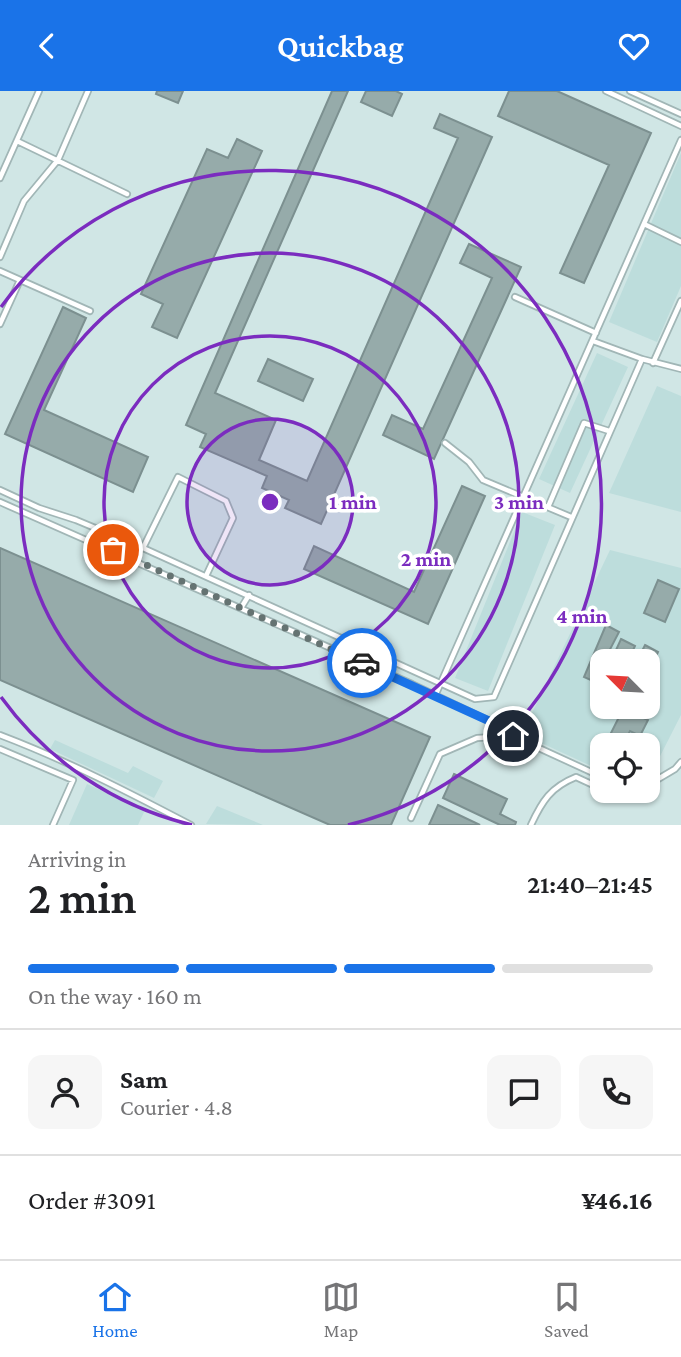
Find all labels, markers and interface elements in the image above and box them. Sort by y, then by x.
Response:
icon: back [28,27,66,65]
icon: heart [615,27,653,65]
text: Quickbag [277,28,404,64]
centre of rings [258,490,282,514]
text: 1 min [329,490,377,514]
text: 3 min [494,490,544,514]
pin [83,520,143,580]
icon: bag [94,531,132,569]
text: 2 min [401,547,451,571]
text: 4 min [556,604,608,628]
courier [327,628,397,698]
icon: car [343,644,381,682]
north arrow [590,649,660,719]
map controls [590,649,660,803]
pin [483,706,543,766]
icon: home [494,717,532,755]
button: locate [590,733,660,803]
text: Arriving in [28,846,126,872]
text: 21:40–21:45 [527,870,653,899]
text: 2 min [28,872,136,923]
text: On the way · 160 m [28,983,202,1009]
button: person [28,1055,102,1129]
button: chat [487,1055,561,1129]
button: phone [579,1055,653,1129]
text: Sam [120,1065,168,1094]
text: Courier · 4.8 [120,1094,233,1120]
text: Order #3091 [28,1186,156,1215]
text: ¥46.16 [581,1186,653,1215]
tab: Home [92,1278,138,1341]
tab: Map [322,1278,360,1341]
tab: Saved [544,1278,589,1341]

